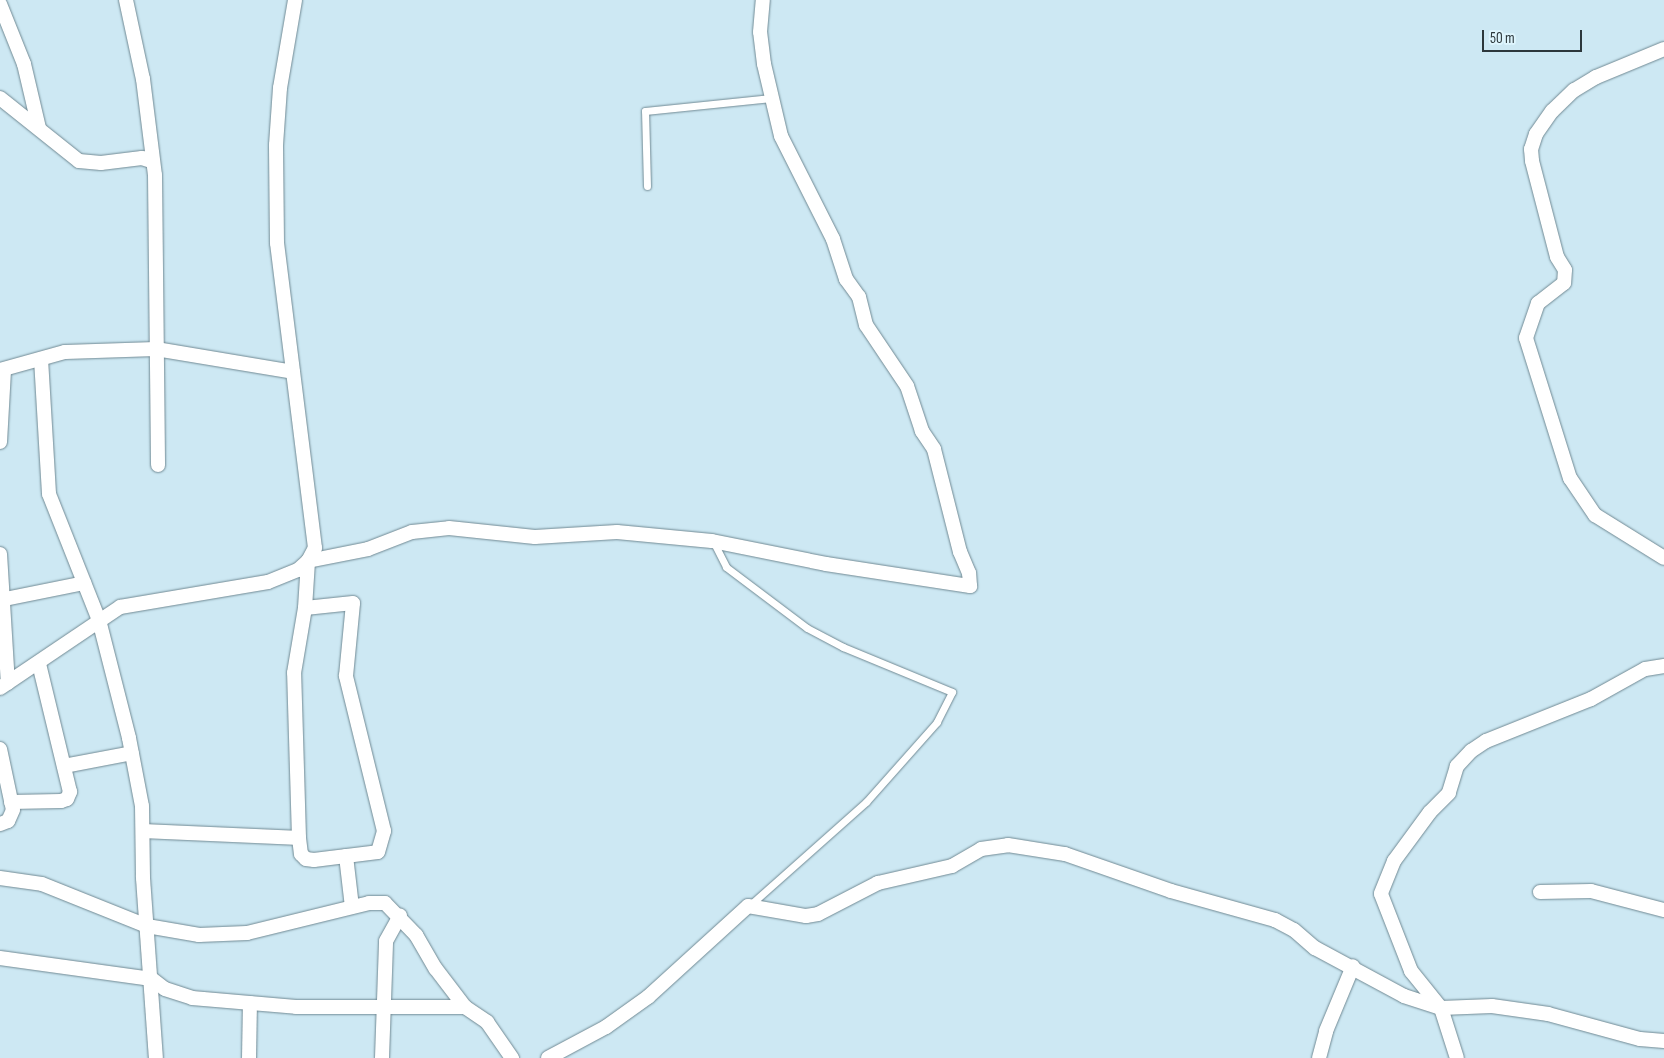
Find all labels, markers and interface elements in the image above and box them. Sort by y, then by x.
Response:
scale bar [1484,20,1584,52]
text: 50 m [1490,29,1515,48]

